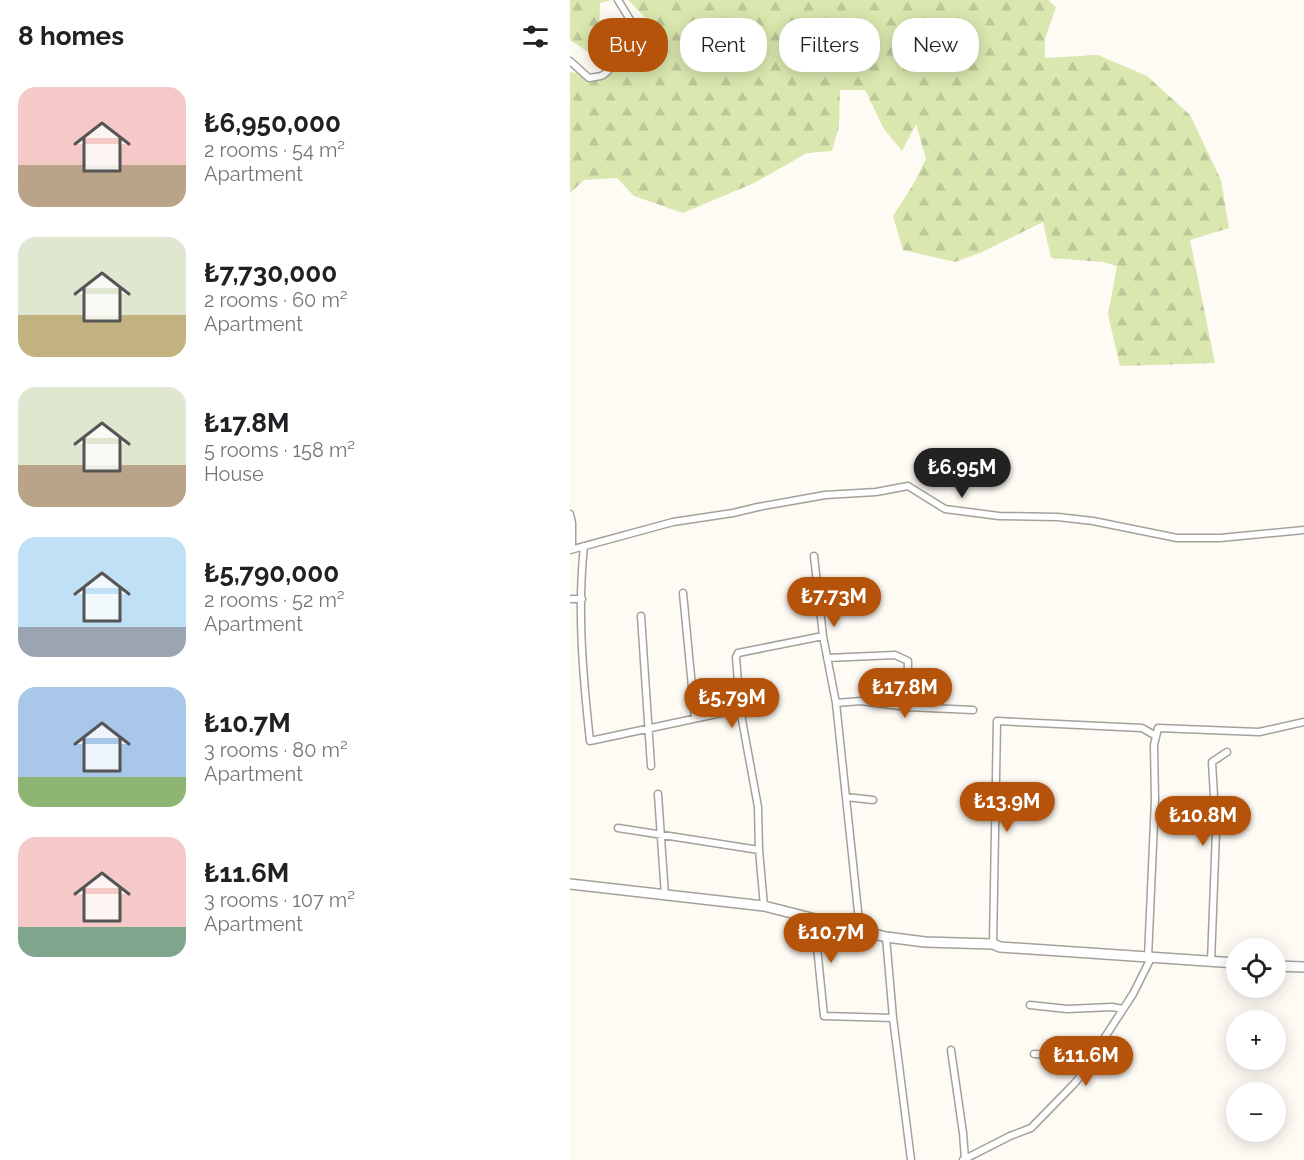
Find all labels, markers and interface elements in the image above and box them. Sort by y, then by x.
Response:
chip: Buy [588,18,668,72]
chip: Rent [680,18,767,72]
chip: Filters [779,18,880,72]
chip: New [892,18,979,72]
icon: filters [519,20,552,53]
text: 8 homes [18,21,124,51]
text: ₺6,950,000 [204,108,341,138]
icon: home [66,111,138,183]
text: 2 rooms · 54 m² [204,138,345,162]
text: Apartment [204,162,303,186]
text: ₺7,730,000 [204,258,337,288]
icon: home [66,261,138,333]
text: 2 rooms · 60 m² [204,288,348,312]
text: Apartment [204,312,303,336]
text: ₺17.8M [204,408,289,438]
icon: home [66,411,138,483]
text: 5 rooms · 158 m² [204,438,355,462]
pin: ₺6.95M [913,448,1011,499]
text: ₺6.95M [928,455,996,479]
text: House [204,462,264,486]
text: ₺5,790,000 [204,558,339,588]
icon: home [66,561,138,633]
pin: ₺7.73M [785,577,883,628]
text: ₺7.73M [801,584,867,608]
text: 2 rooms · 52 m² [204,588,345,612]
text: Apartment [204,612,303,636]
pin: ₺17.8M [856,668,954,719]
text: ₺17.8M [872,675,938,699]
pin: ₺5.79M [683,678,781,729]
text: ₺5.79M [698,685,766,709]
text: ₺10.7M [204,708,291,738]
icon: home [66,711,138,783]
text: 3 rooms · 80 m² [204,738,348,762]
text: Apartment [204,762,303,786]
pin: ₺13.9M [958,782,1056,833]
text: ₺13.9M [974,789,1040,813]
pin: ₺10.8M [1154,796,1252,847]
text: ₺10.8M [1169,803,1237,827]
text: ₺11.6M [204,858,289,888]
icon: home [66,861,138,933]
text: 3 rooms · 107 m² [204,888,355,912]
text: Apartment [204,912,303,936]
pin: ₺10.7M [782,913,880,964]
text: ₺10.7M [798,920,864,944]
map controls [1226,938,1286,1142]
button: locate [1226,938,1286,998]
button: + [1226,1010,1286,1070]
pin: ₺11.6M [1037,1036,1135,1087]
text: ₺11.6M [1053,1043,1119,1067]
button: − [1226,1082,1286,1142]

